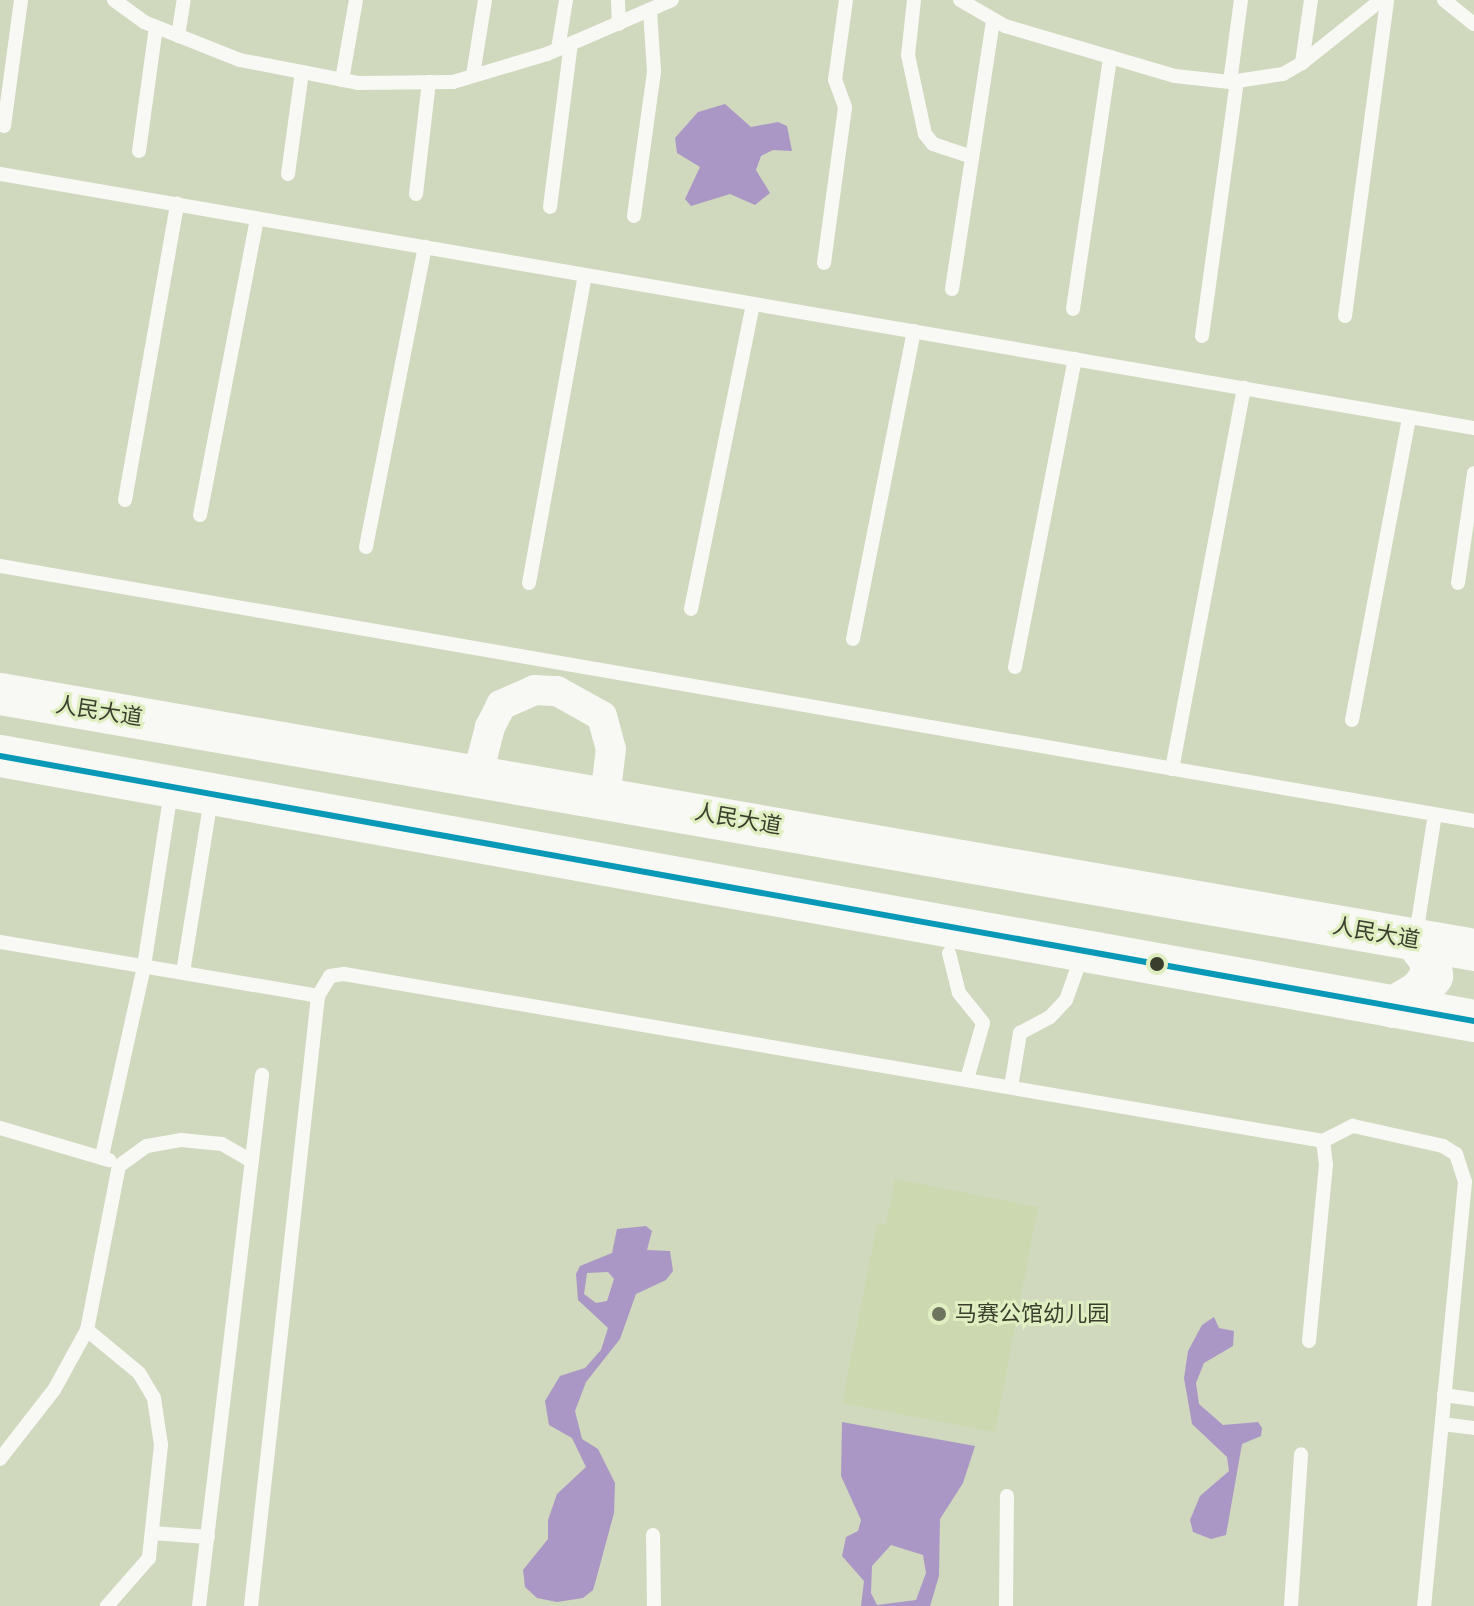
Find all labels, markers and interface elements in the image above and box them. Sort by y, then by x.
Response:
street label: 人民大道 [53,691,145,731]
street label: 人民大道 [692,798,784,840]
street label: 人民大道 [1330,912,1422,954]
unlabelled marker [1149,956,1165,972]
place label: 马赛公馆幼儿园 [955,1301,1109,1327]
marker: 马赛公馆幼儿园 [930,1305,948,1323]

